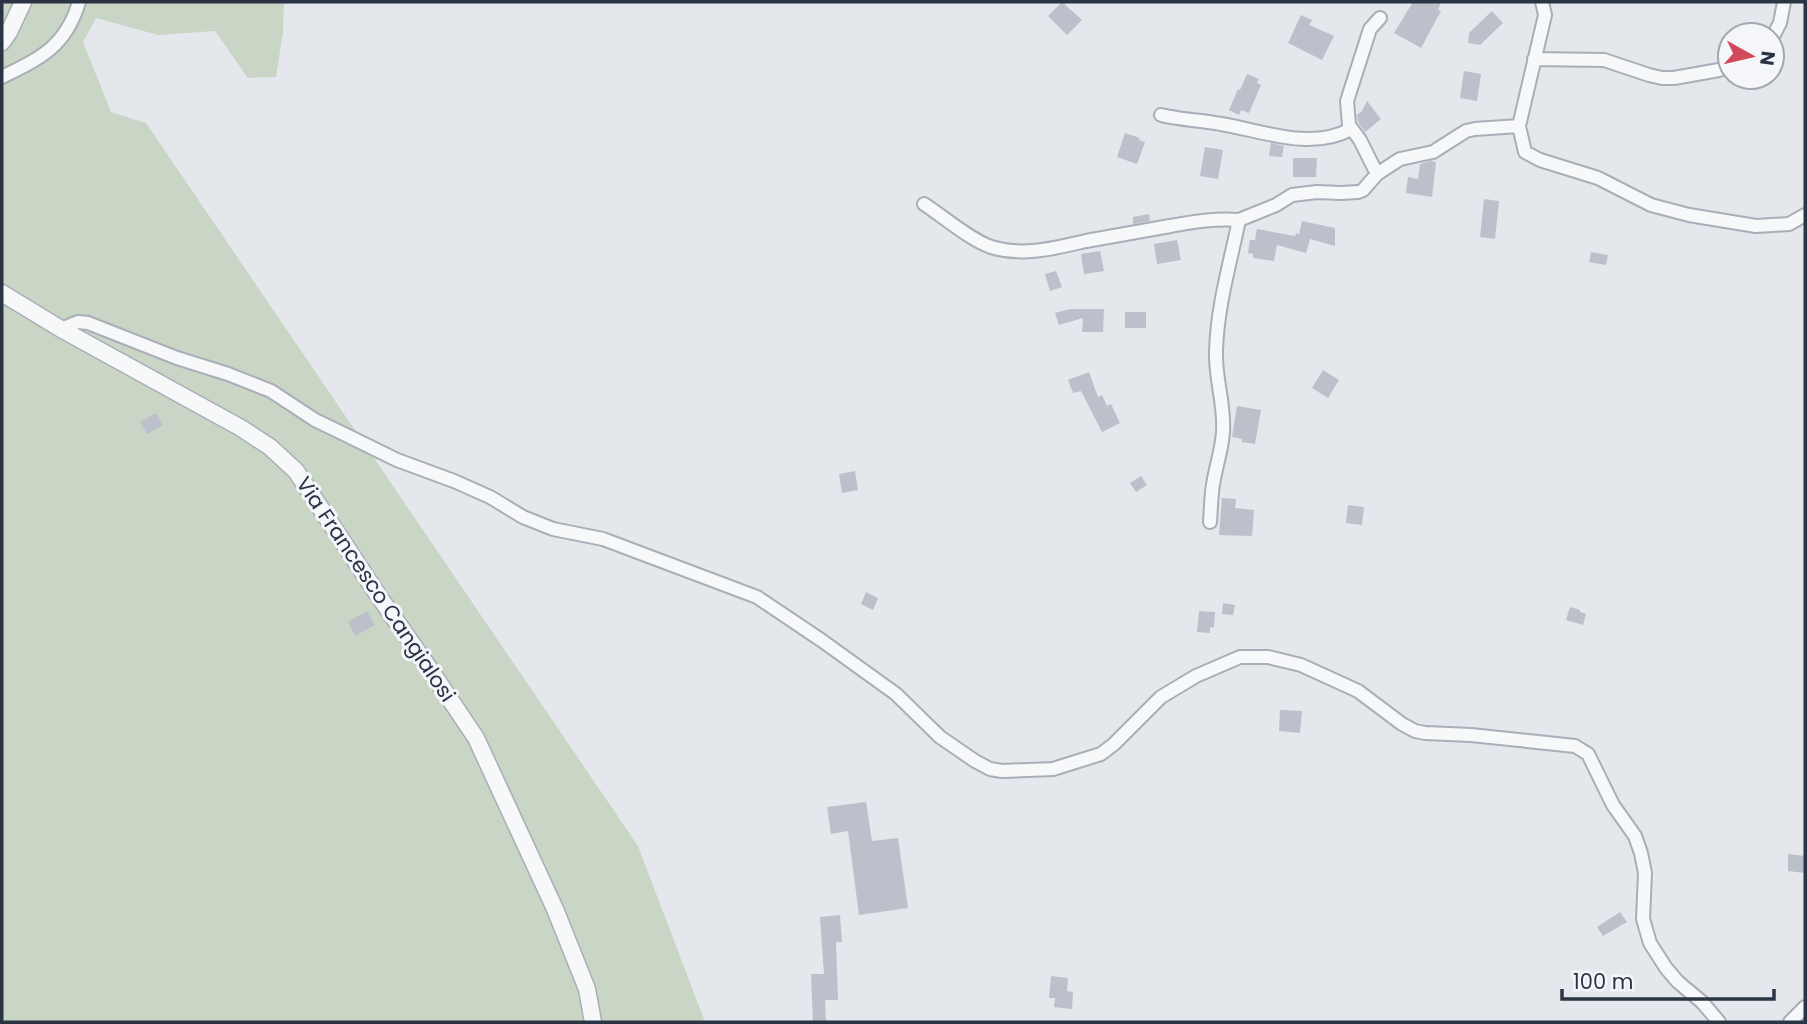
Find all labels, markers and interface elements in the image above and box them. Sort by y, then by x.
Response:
north arrow [1716,21,1786,91]
text: N [1753,49,1782,67]
street label: Via Francesco Cangialosi [290,471,462,707]
scale bar [1562,958,1774,1002]
text: 100 m [1573,967,1633,996]

